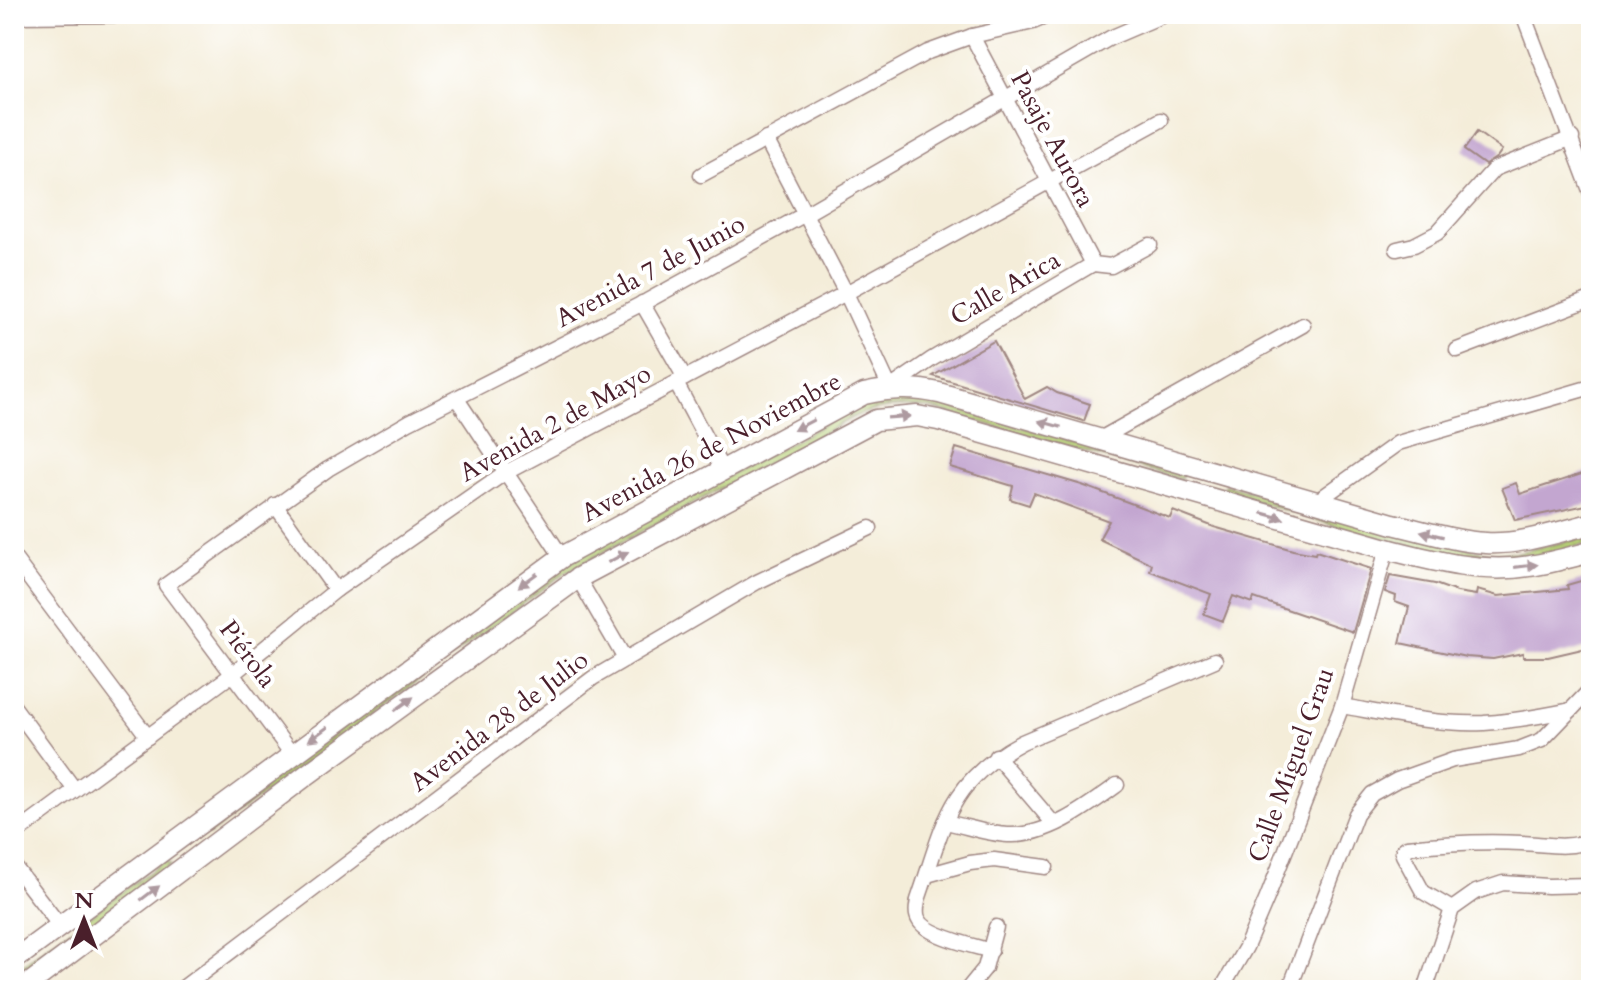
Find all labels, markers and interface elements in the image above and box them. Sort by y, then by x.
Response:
street label: Pasaje Aurora [1002,65,1104,213]
street label: Avenida 7 de Junio [549,206,751,336]
street label: Calle Arica [944,242,1066,334]
street label: Avenida 2 de Mayo [453,356,657,490]
street label: Avenida 26 de Noviembre [575,364,847,530]
one-way arrow [887,411,912,424]
one-way arrow [1038,418,1063,430]
one-way arrow [792,419,815,432]
one-way arrow [1260,511,1285,523]
one-way arrow [1419,527,1444,539]
one-way arrow [606,550,629,563]
one-way arrow [1514,559,1539,572]
one-way arrow [518,572,539,587]
street label: Piérola [211,613,285,695]
street label: Avenida 28 de Julio [403,642,595,800]
street label: Calle Miguel Grau [1240,663,1342,867]
one-way arrow [393,696,415,712]
one-way arrow [308,725,329,741]
north arrow [44,880,124,960]
one-way arrow [140,885,161,901]
text: N [74,886,94,916]

